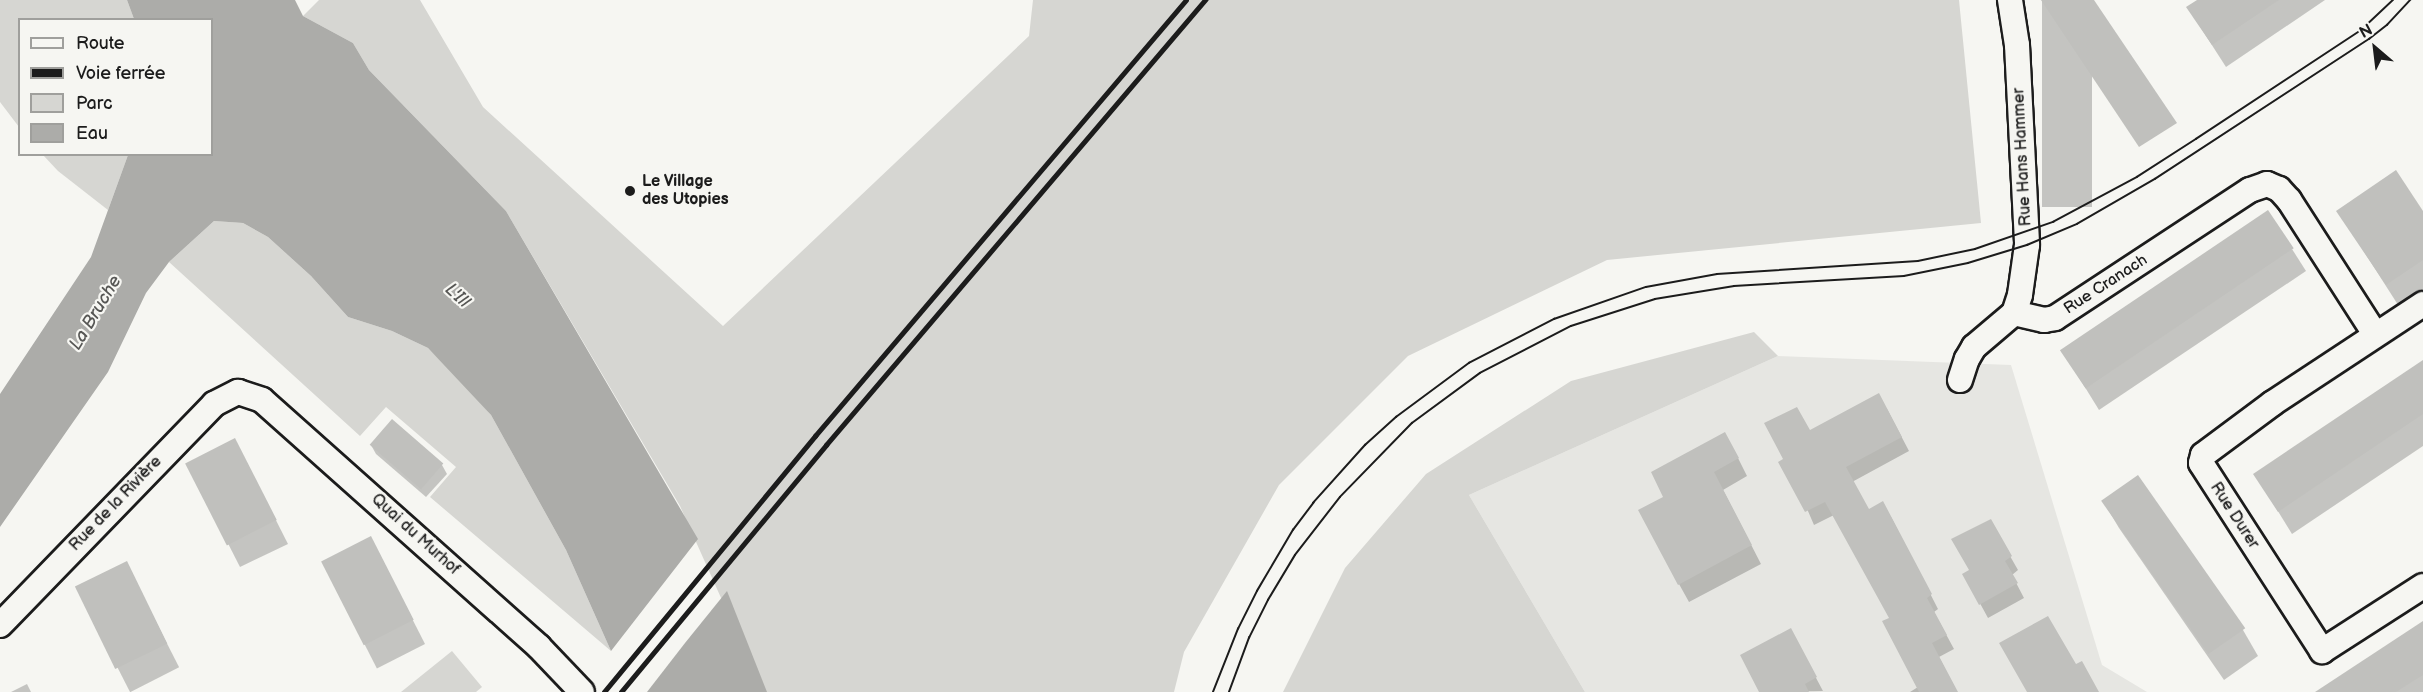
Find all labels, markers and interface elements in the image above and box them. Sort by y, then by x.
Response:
legend [18,18,213,156]
north arrow [2345,18,2405,78]
text: N [2357,20,2376,43]
text: Route [76,33,125,54]
text: Voie ferrée [76,63,165,84]
street label: Rue Hans Hammer [2010,87,2036,227]
text: Parc [76,93,113,114]
text: Eau [76,123,108,144]
place label: Le Village des Utopies [642,172,729,210]
marker: Le Village des Utopies [623,184,637,198]
street label: Rue Cranach [2061,251,2151,319]
water label: La Bruche [65,272,127,354]
water label: L'Ill [440,279,474,313]
street label: Rue de la Rivière [66,453,166,555]
street label: Rue Durer [2205,479,2263,553]
street label: Quai du Murhof [367,490,463,580]

